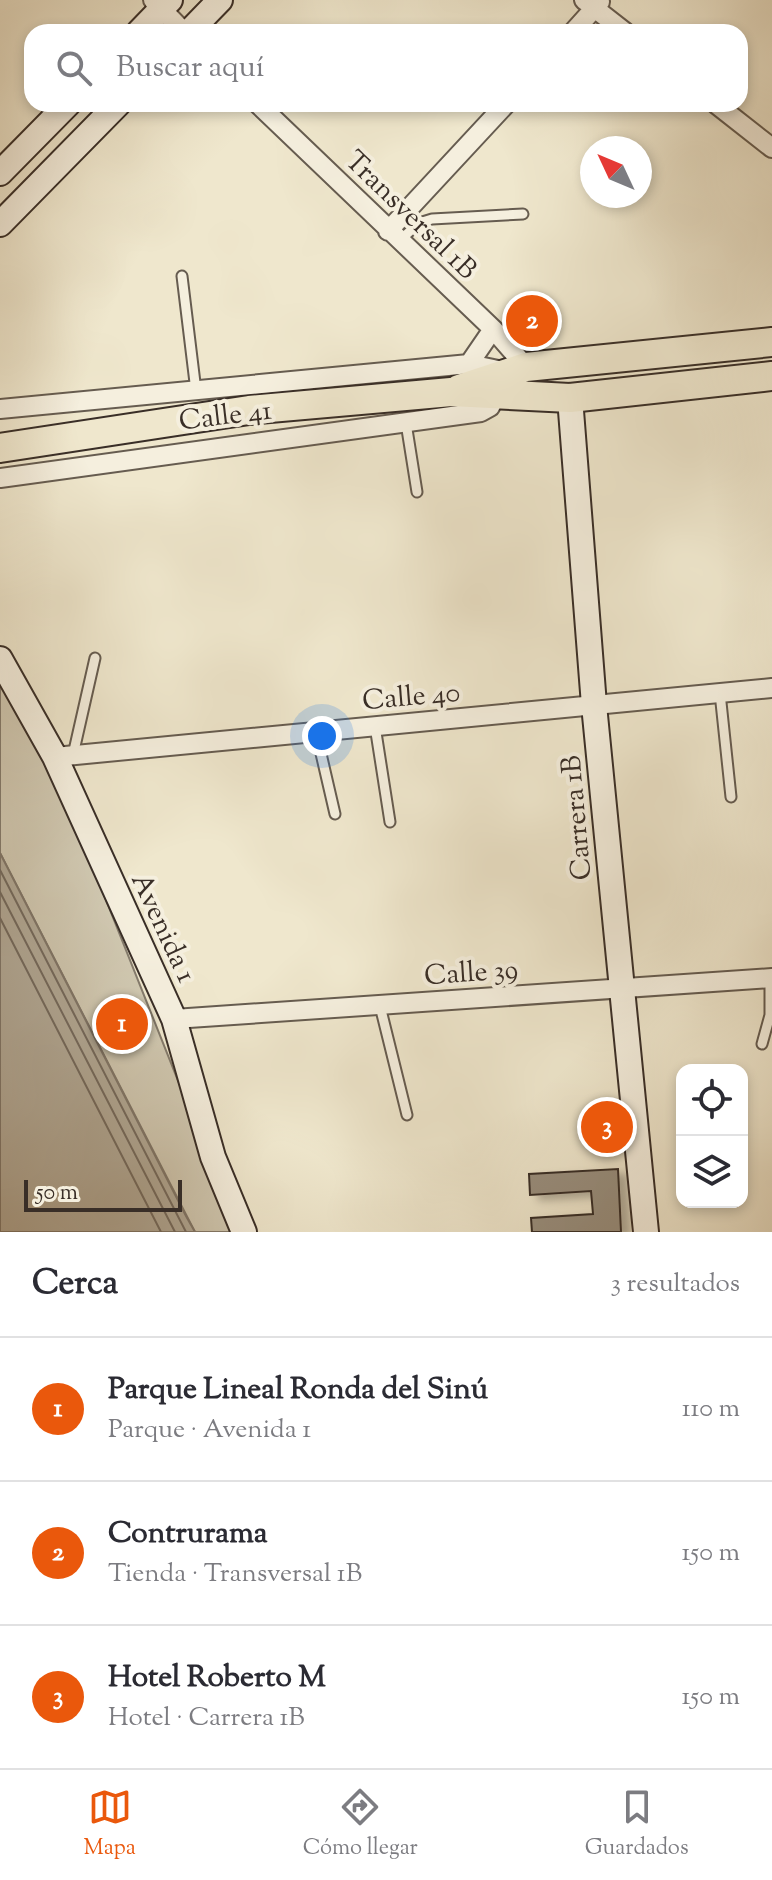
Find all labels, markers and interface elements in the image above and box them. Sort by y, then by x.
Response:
search box [24,24,748,112]
icon: search [52,46,96,90]
text: Buscar aquí [116,47,264,90]
north arrow [580,136,652,208]
street label: Transversal 1B [335,143,485,290]
pin: 2 [506,291,558,351]
street label: Calle 41 [177,391,274,443]
street label: Calle 40 [361,674,462,722]
your location [302,716,342,756]
street label: Carrera 1B [553,754,603,882]
street label: Avenida 1 [119,867,205,990]
street label: Calle 39 [423,951,520,997]
pin: 1 [96,994,148,1054]
map controls [676,1064,748,1208]
button: locate [676,1064,748,1136]
pin: 3 [581,1097,633,1157]
button: layers [676,1136,748,1208]
scale bar [24,1176,182,1212]
text: 50 m [36,1178,78,1210]
text: Cerca [32,1260,118,1309]
text: 3 resultados [611,1266,740,1303]
text: Parque Lineal Ronda del Sinú [108,1369,488,1412]
text: 1 [54,1391,62,1428]
text: 110 m [682,1391,740,1428]
text: Parque · Avenida 1 [108,1412,311,1449]
text: Contrurama [108,1513,268,1556]
text: 2 [52,1535,64,1572]
text: 150 m [681,1535,740,1572]
text: Tienda · Transversal 1B [108,1556,362,1593]
text: Hotel Roberto M [108,1657,326,1700]
text: 3 [53,1679,63,1716]
text: 150 m [681,1679,740,1716]
text: Hotel · Carrera 1B [108,1700,305,1737]
tab: Mapa [83,1785,136,1865]
tab: Cómo llegar [303,1785,418,1865]
tab: Guardados [585,1785,689,1865]

